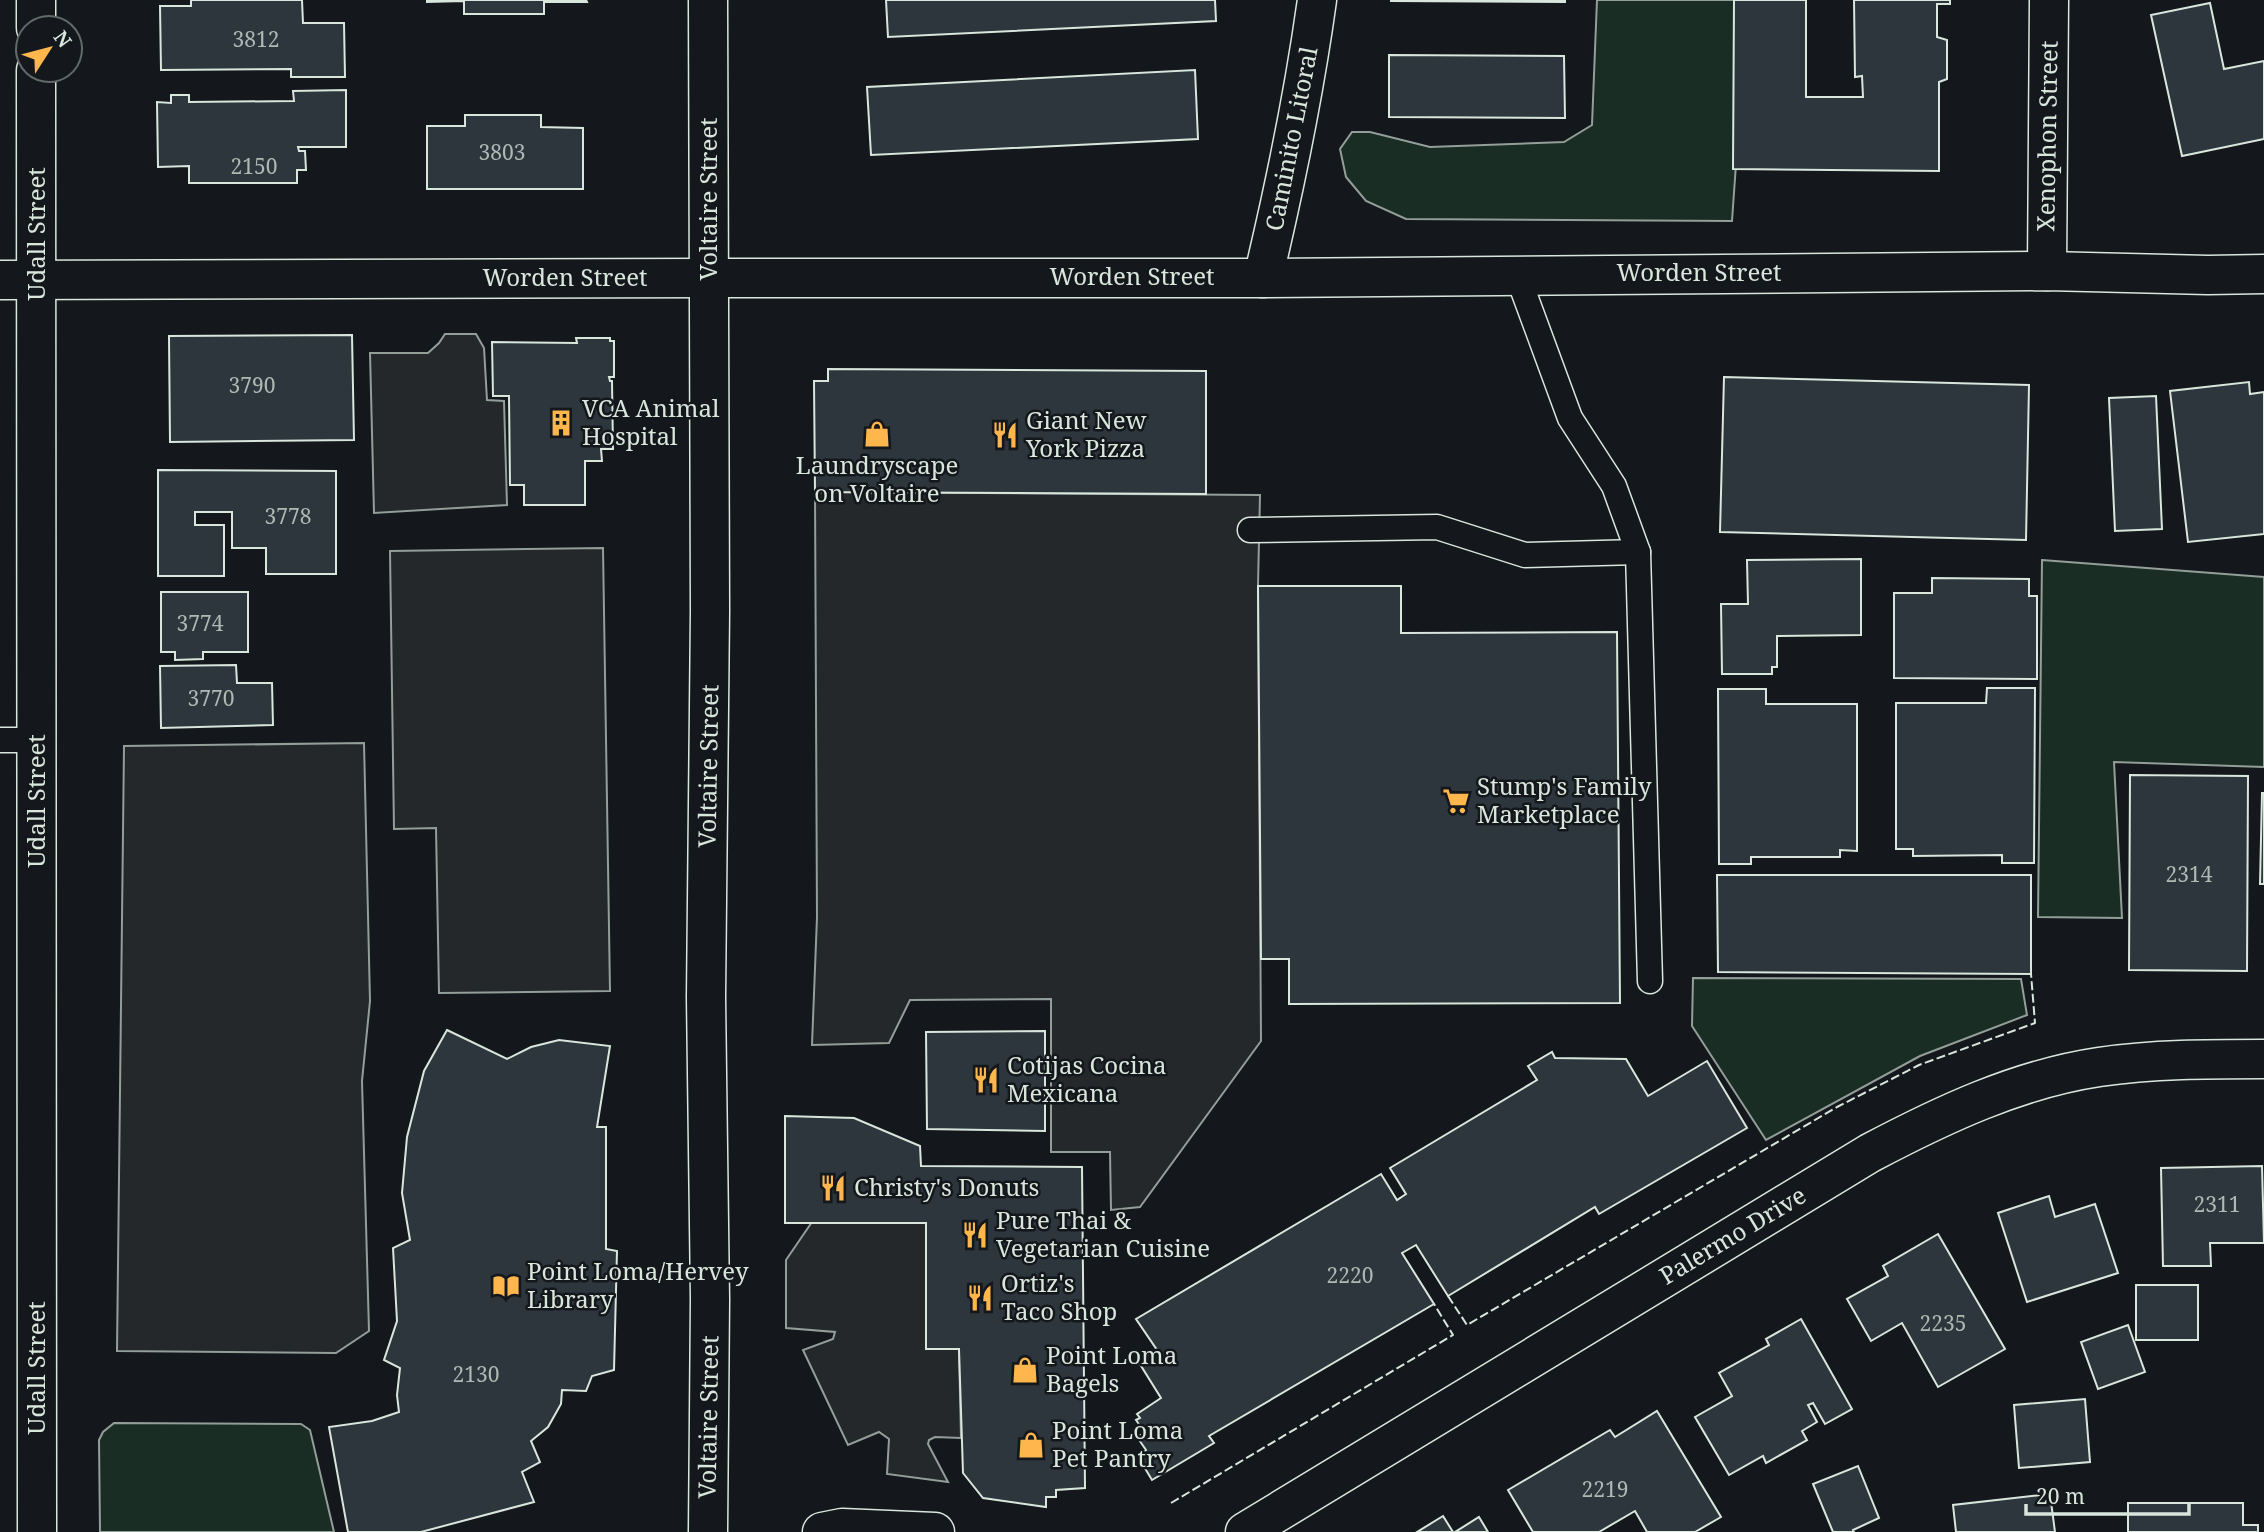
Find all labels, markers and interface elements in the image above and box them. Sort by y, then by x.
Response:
north arrow [14,14,84,84]
text: N [48,25,78,53]
house number: 3812 [233,25,279,53]
street label: Xenophon Street [2028,40,2065,231]
street label: Caminito Litoral [1256,43,1325,234]
street label: Voltaire Street [691,117,724,281]
house number: 3803 [479,138,525,166]
house number: 2150 [231,152,277,180]
street label: Udall Street [19,167,52,301]
street label: Worden Street [1616,255,1782,288]
street label: Worden Street [1049,259,1215,292]
street label: Worden Street [482,260,648,293]
house number: 3790 [229,371,275,399]
place label: VCA Animal Hospital [582,391,720,452]
place label: Giant New York Pizza [1025,403,1147,464]
building icon: VCA Animal Hospital [546,408,576,438]
shop icon: Laundryscape on Voltaire [862,419,892,449]
restaurant icon: Giant New York Pizza [990,420,1020,450]
place label: Laundryscape on Voltaire [796,448,958,509]
house number: 3778 [265,502,311,530]
house number: 3774 [177,609,224,637]
house number: 3770 [188,684,234,712]
street label: Voltaire Street [690,684,725,848]
street label: Udall Street [19,734,52,868]
place label: Stump's Family Marketplace [1477,769,1652,830]
supermarket icon: Stump's Family Marketplace [1441,786,1471,816]
house number: 2314 [2166,860,2213,888]
place label: Cotijas Cocina Mexicana [1007,1048,1167,1109]
restaurant icon: Cotijas Cocina Mexicana [971,1065,1001,1095]
place label: Christy's Donuts [854,1170,1039,1203]
restaurant icon: Christy's Donuts [818,1173,848,1203]
street label: Palermo Drive [1653,1178,1812,1291]
house number: 2311 [2194,1190,2240,1218]
place label: Pure Thai & Vegetarian Cuisine [996,1203,1210,1264]
restaurant icon: Pure Thai & Vegetarian Cuisine [960,1220,990,1250]
place label: Point Loma/Hervey Library [527,1254,749,1315]
house number: 2220 [1327,1261,1373,1289]
place label: Ortiz's Taco Shop [1001,1266,1117,1327]
library icon: Point Loma/Hervey Library [491,1271,521,1301]
restaurant icon: Ortiz's Taco Shop [965,1283,995,1313]
street label: Udall Street [19,1301,52,1435]
house number: 2235 [1920,1309,1966,1337]
street label: Voltaire Street [690,1335,725,1499]
place label: Point Loma Bagels [1046,1338,1177,1399]
shop icon: Point Loma Bagels [1010,1355,1040,1385]
house number: 2130 [453,1360,499,1388]
place label: Point Loma Pet Pantry [1052,1413,1183,1474]
shop icon: Point Loma Pet Pantry [1016,1430,1046,1460]
scale bar [2026,1472,2189,1516]
house number: 2219 [1582,1475,1628,1503]
text: 20 m [2036,1482,2085,1510]

